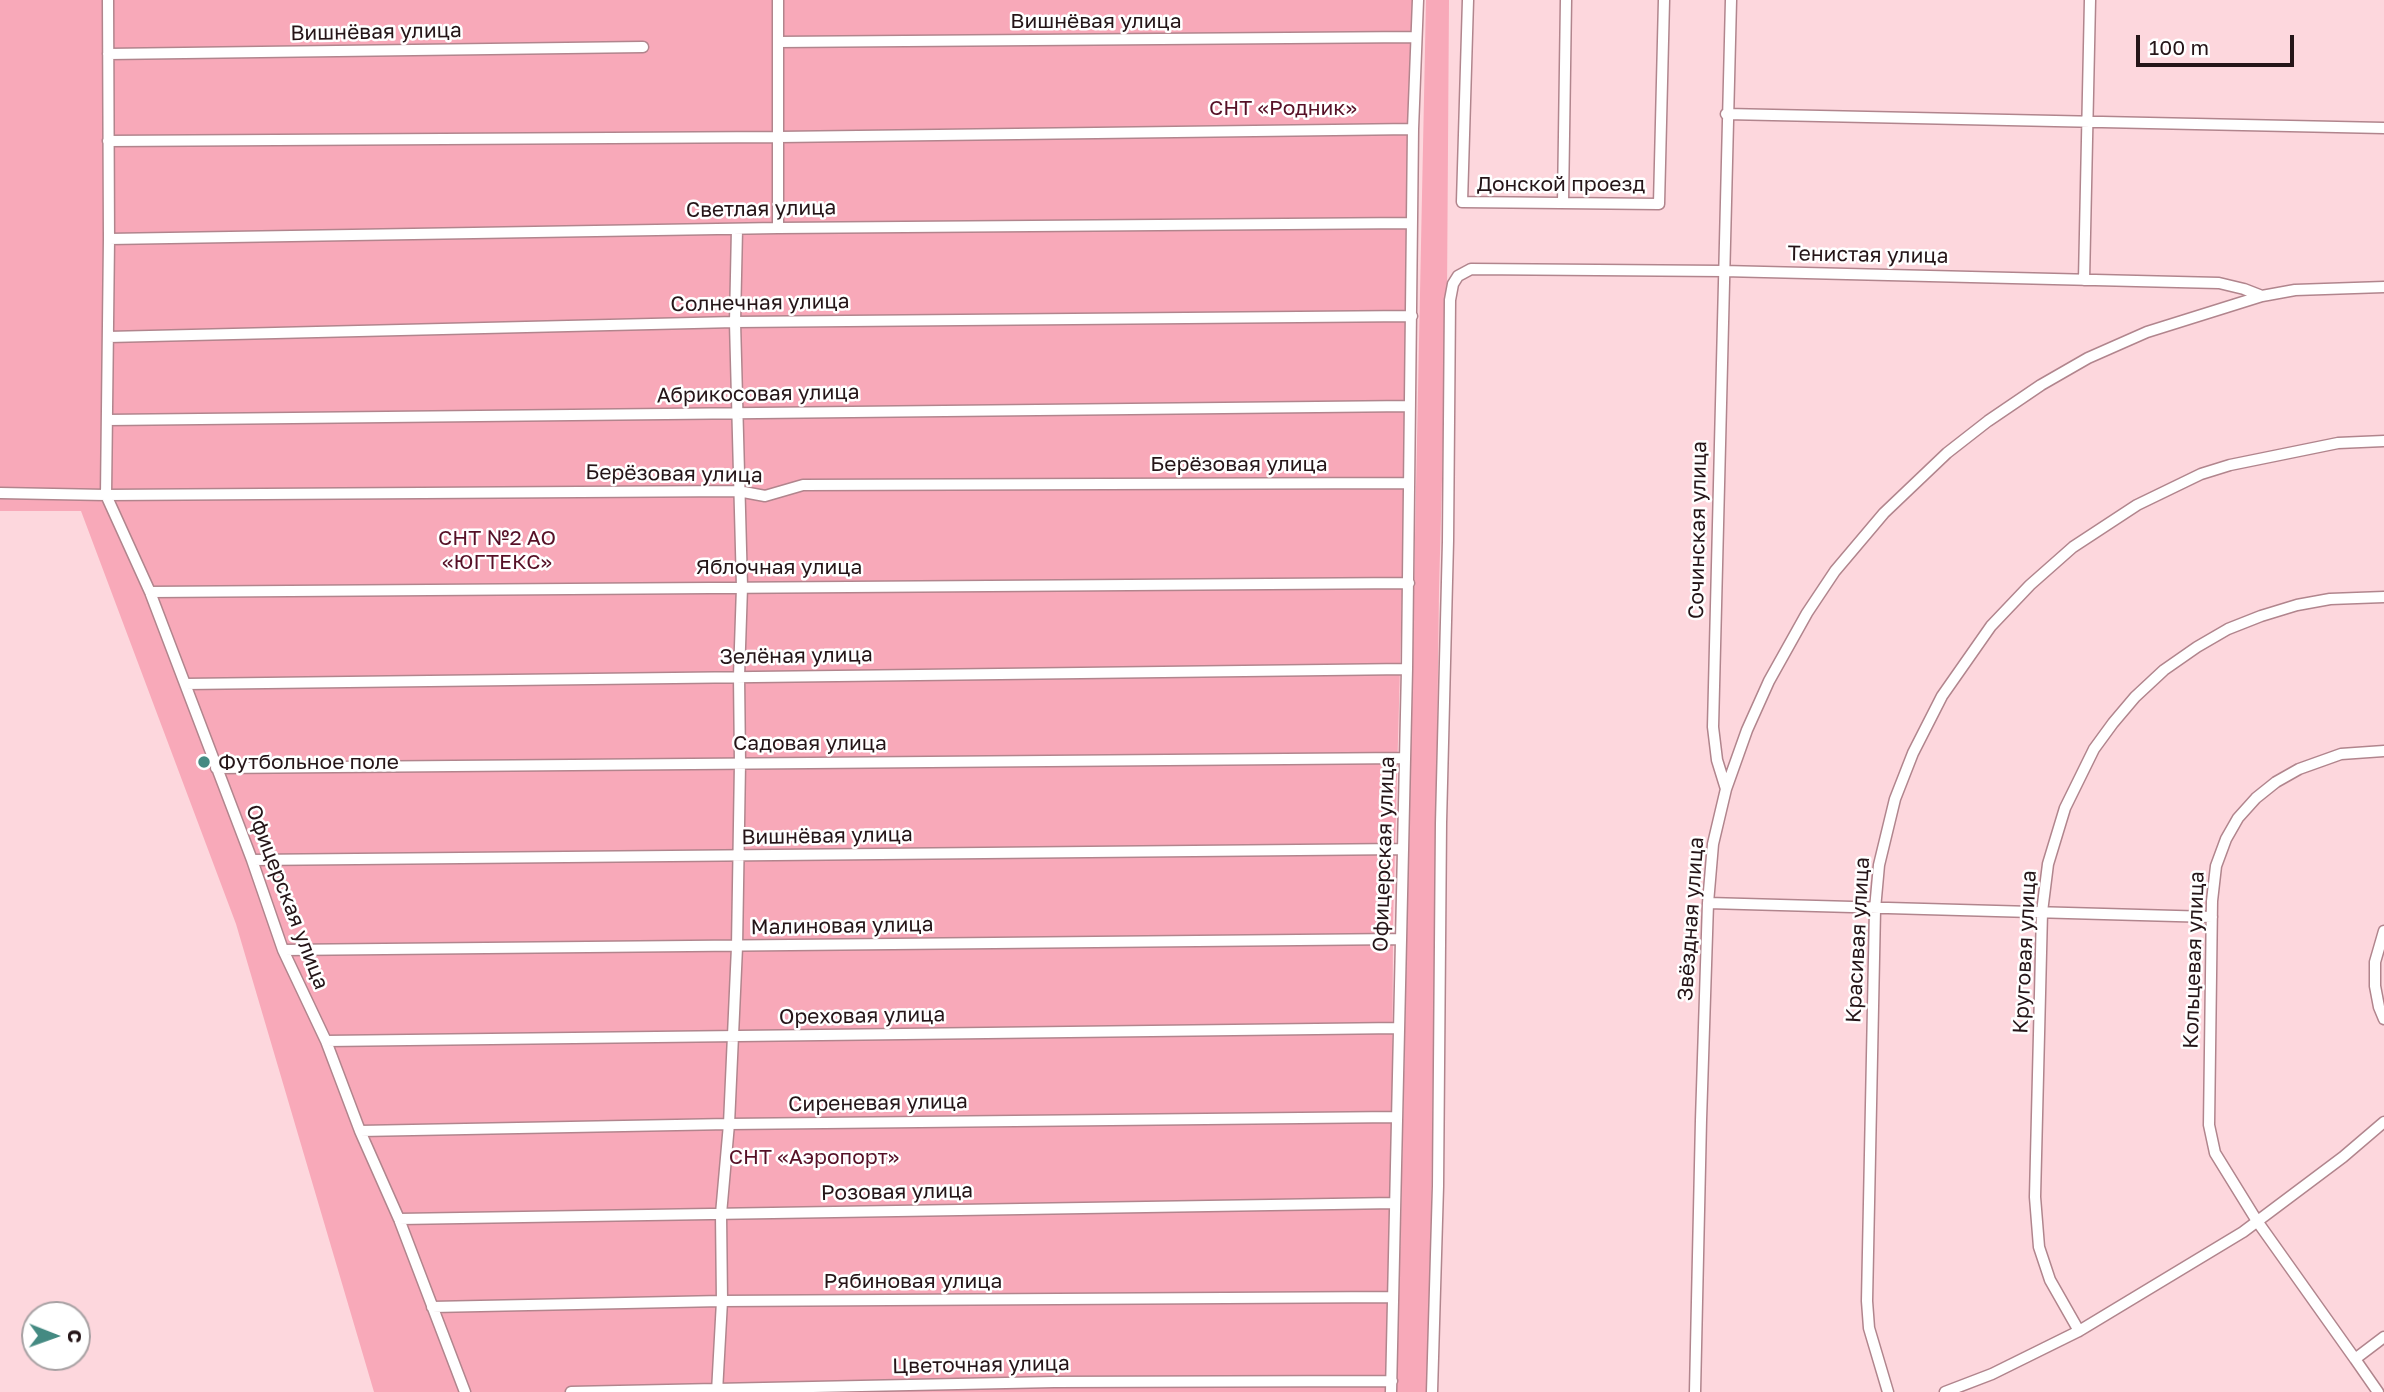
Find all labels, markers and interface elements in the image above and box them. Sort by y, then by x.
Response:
street label: Вишнёвая улица [1010,8,1182,34]
street label: Вишнёвая улица [290,18,462,46]
scale bar [2139,21,2296,65]
text: 100 m [2149,34,2209,60]
park label: СНТ «Родник» [1209,95,1357,121]
street label: Донской проезд [1477,171,1645,197]
street label: Светлая улица [686,195,836,223]
street label: Тенистая улица [1787,241,1949,269]
street label: Солнечная улица [670,289,850,317]
street label: Абрикосовая улица [656,380,860,408]
street label: Сочинская улица [1684,441,1712,619]
street label: Берёзовая улица [1150,451,1328,477]
street label: Берёзовая улица [585,460,763,488]
park label: СНТ №2 АО «ЮГТЕКС» [438,525,556,575]
street label: Яблочная улица [696,554,862,580]
street label: Зелёная улица [719,642,873,670]
street label: Садовая улица [733,730,887,756]
place label: Футбольное поле [218,749,399,775]
marker: Футбольное поле [196,754,212,770]
street label: Офицерская улица [1368,756,1400,952]
street label: Офицерская улица [240,801,334,993]
street label: Вишнёвая улица [741,822,913,850]
street label: Звёздная улица [1673,836,1709,1002]
street label: Красивая улица [1841,856,1875,1024]
street label: Круговая улица [2008,870,2042,1034]
street label: Кольцевая улица [2178,871,2210,1049]
street label: Малиновая улица [750,912,934,940]
street label: Ореховая улица [779,1002,945,1030]
street label: Сиреневая улица [788,1089,968,1117]
park label: СНТ «Аэропорт» [729,1144,899,1170]
street label: Розовая улица [821,1178,973,1206]
street label: Рябиновая улица [824,1268,1002,1294]
north arrow [21,1301,91,1371]
text: С [64,1329,87,1343]
street label: Цветочная улица [892,1351,1070,1379]

